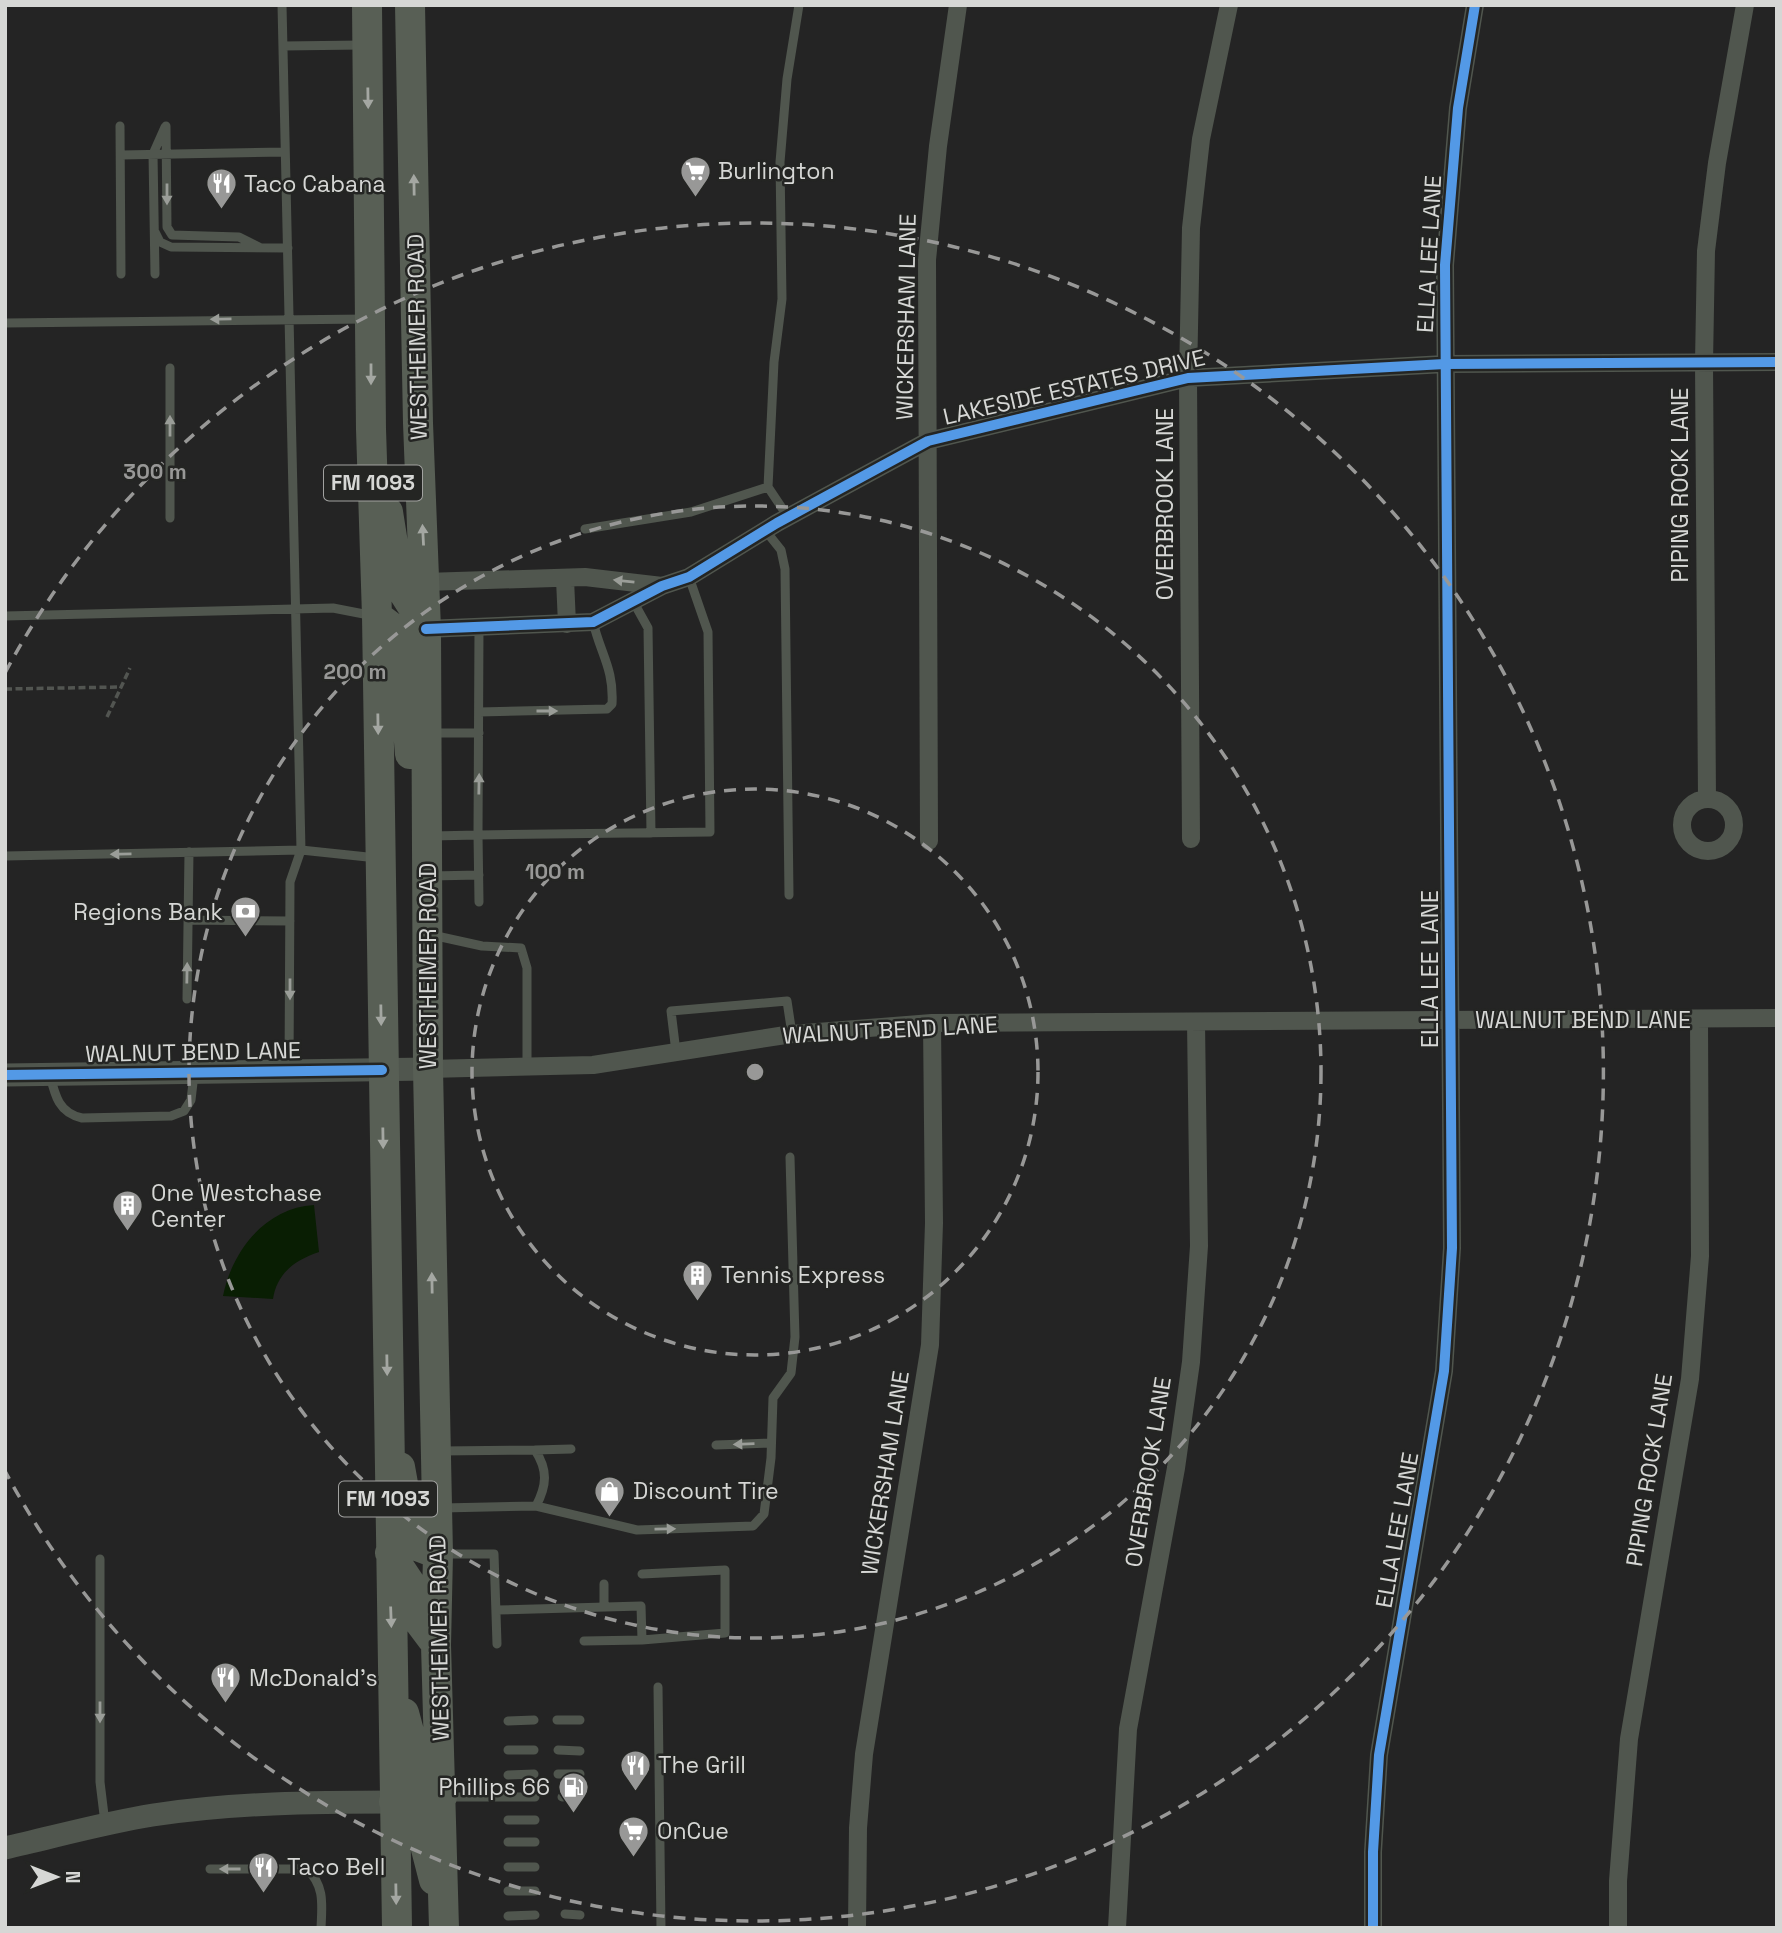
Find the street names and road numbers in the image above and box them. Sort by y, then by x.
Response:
street label: ELLA LEE LANE [1410,174,1448,334]
street label: WICKERSHAM LANE [889,213,923,421]
street label: WESTHEIMER ROAD [400,234,434,440]
street label: LAKESIDE ESTATES DRIVE [940,342,1208,432]
street label: PIPING ROCK LANE [1665,387,1695,583]
street label: OVERBROOK LANE [1150,408,1180,600]
road number: FM 1093 [324,466,422,500]
street label: WESTHEIMER ROAD [413,863,443,1069]
street label: ELLA LEE LANE [1415,890,1445,1048]
street label: WALNUT BEND LANE [1475,1005,1691,1035]
street label: WALNUT BEND LANE [781,1009,999,1051]
street label: WALNUT BEND LANE [85,1035,301,1069]
street label: WICKERSHAM LANE [854,1369,916,1577]
street label: PIPING ROCK LANE [1619,1371,1679,1569]
street label: OVERBROOK LANE [1118,1375,1178,1569]
street label: ELLA LEE LANE [1369,1450,1425,1610]
road number: FM 1093 [339,1482,437,1516]
street label: WESTHEIMER ROAD [422,1535,456,1741]

